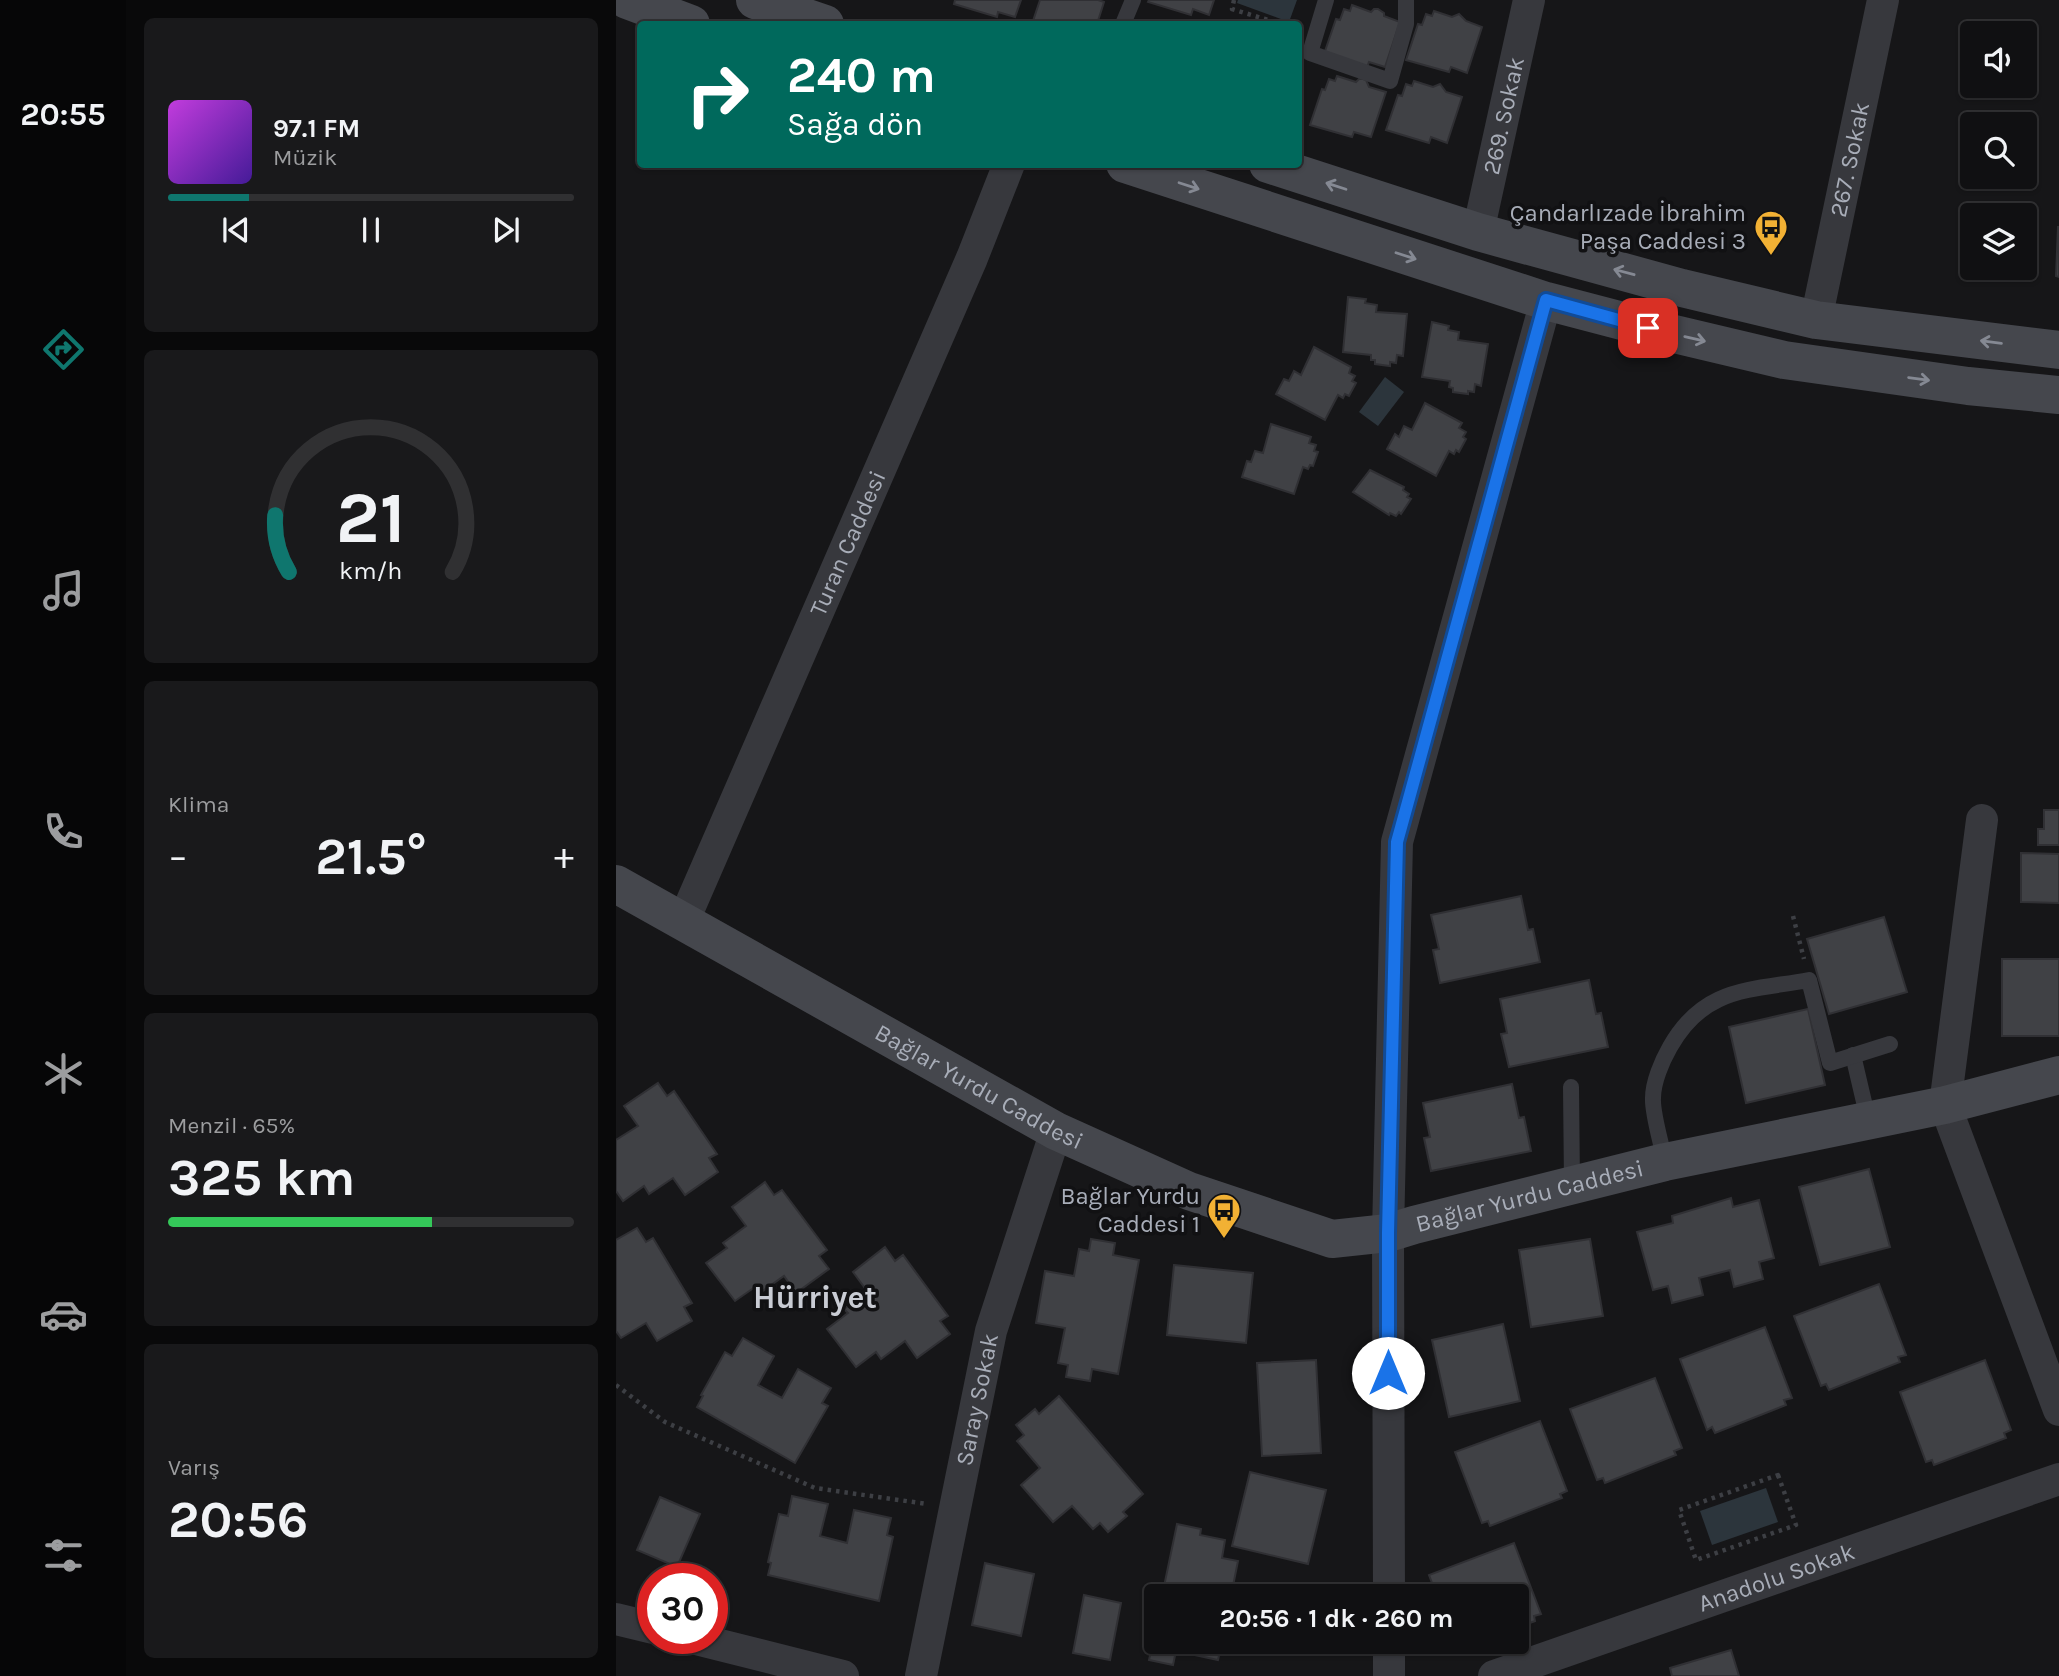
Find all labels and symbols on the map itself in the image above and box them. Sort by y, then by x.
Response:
street label: 269. Sokak [1477,54,1530,177]
street label: 267. Sokak [1824,99,1875,220]
one-way arrow [1325,179,1347,192]
one-way arrow [1178,180,1200,193]
place label: Çandarlızade İbrahim Paşa Caddesi 3 [1510,199,1746,255]
bus stop icon: Çandarlızade İbrahim Paşa Caddesi 3 [1752,208,1790,257]
one-way arrow [1395,250,1417,263]
one-way arrow [1613,265,1635,278]
pin [1618,298,1678,358]
one-way arrow [1683,332,1706,346]
one-way arrow [1980,335,2003,348]
one-way arrow [1907,372,1930,385]
street label: Turan Caddesi [804,466,892,620]
street label: Bağlar Yurdu Caddesi [870,1018,1088,1155]
street label: Bağlar Yurdu Caddesi [1413,1154,1646,1238]
place label: Bağlar Yurdu Caddesi 1 [1060,1182,1200,1238]
bus stop icon: Bağlar Yurdu Caddesi 1 [1205,1191,1243,1240]
district label: Hürriyet [753,1279,877,1316]
street label: Saray Sokak [950,1331,1004,1468]
position arrow [1351,1336,1425,1410]
street label: Anadolu Sokak [1694,1537,1858,1618]
speed limit sign: 30 [637,1563,728,1654]

